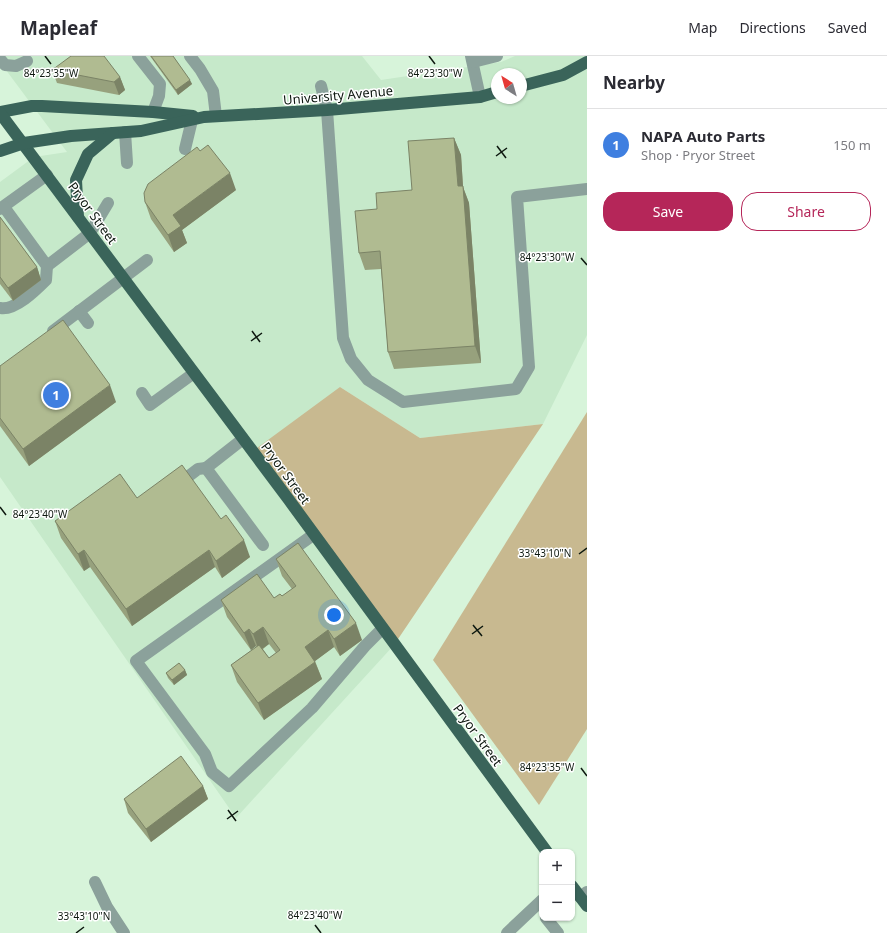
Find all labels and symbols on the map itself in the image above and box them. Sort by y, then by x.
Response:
text: 84°23'35"W [24,66,79,80]
text: 84°23'30"W [408,66,463,80]
north arrow [491,68,527,104]
street label: University Avenue [282,81,394,109]
street label: Pryor Street [64,178,122,248]
text: 84°23'30"W [520,250,575,264]
pin: 1 [43,380,69,410]
street label: Pryor Street [257,438,315,508]
text: 84°23'40"W [13,507,68,521]
text: 33°43'10"N [519,546,571,560]
your location [324,605,344,625]
street label: Pryor Street [449,700,507,770]
text: 84°23'35"W [520,760,575,774]
text: 84°23'40"W [288,908,343,922]
text: 33°43'10"N [58,909,110,923]

